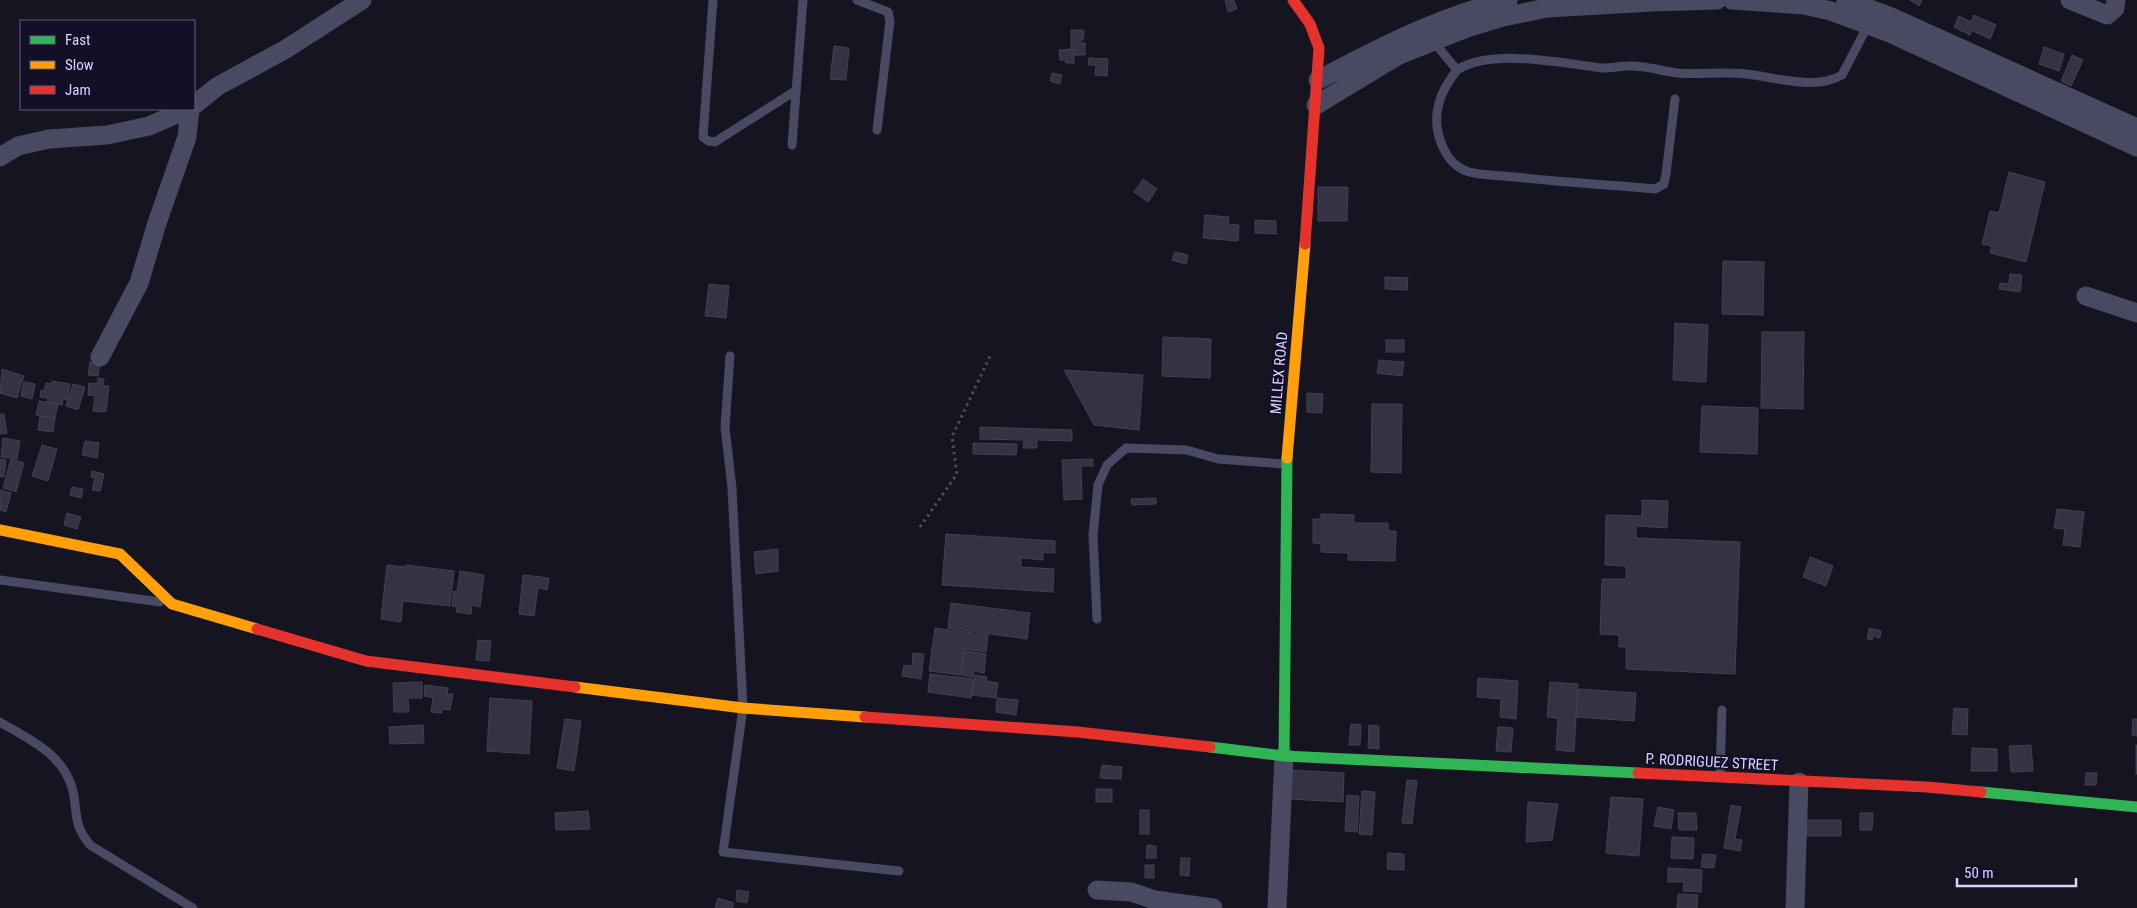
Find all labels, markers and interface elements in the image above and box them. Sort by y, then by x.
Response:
legend [20,20,195,110]
text: Fast [65,31,90,49]
text: Slow [65,56,94,74]
text: Jam [65,81,91,99]
street label: MILLEX ROAD [1266,331,1292,415]
street label: P. RODRIGUEZ STREET [1645,750,1779,774]
scale bar [1957,856,2076,888]
text: 50 m [1964,864,1994,882]

